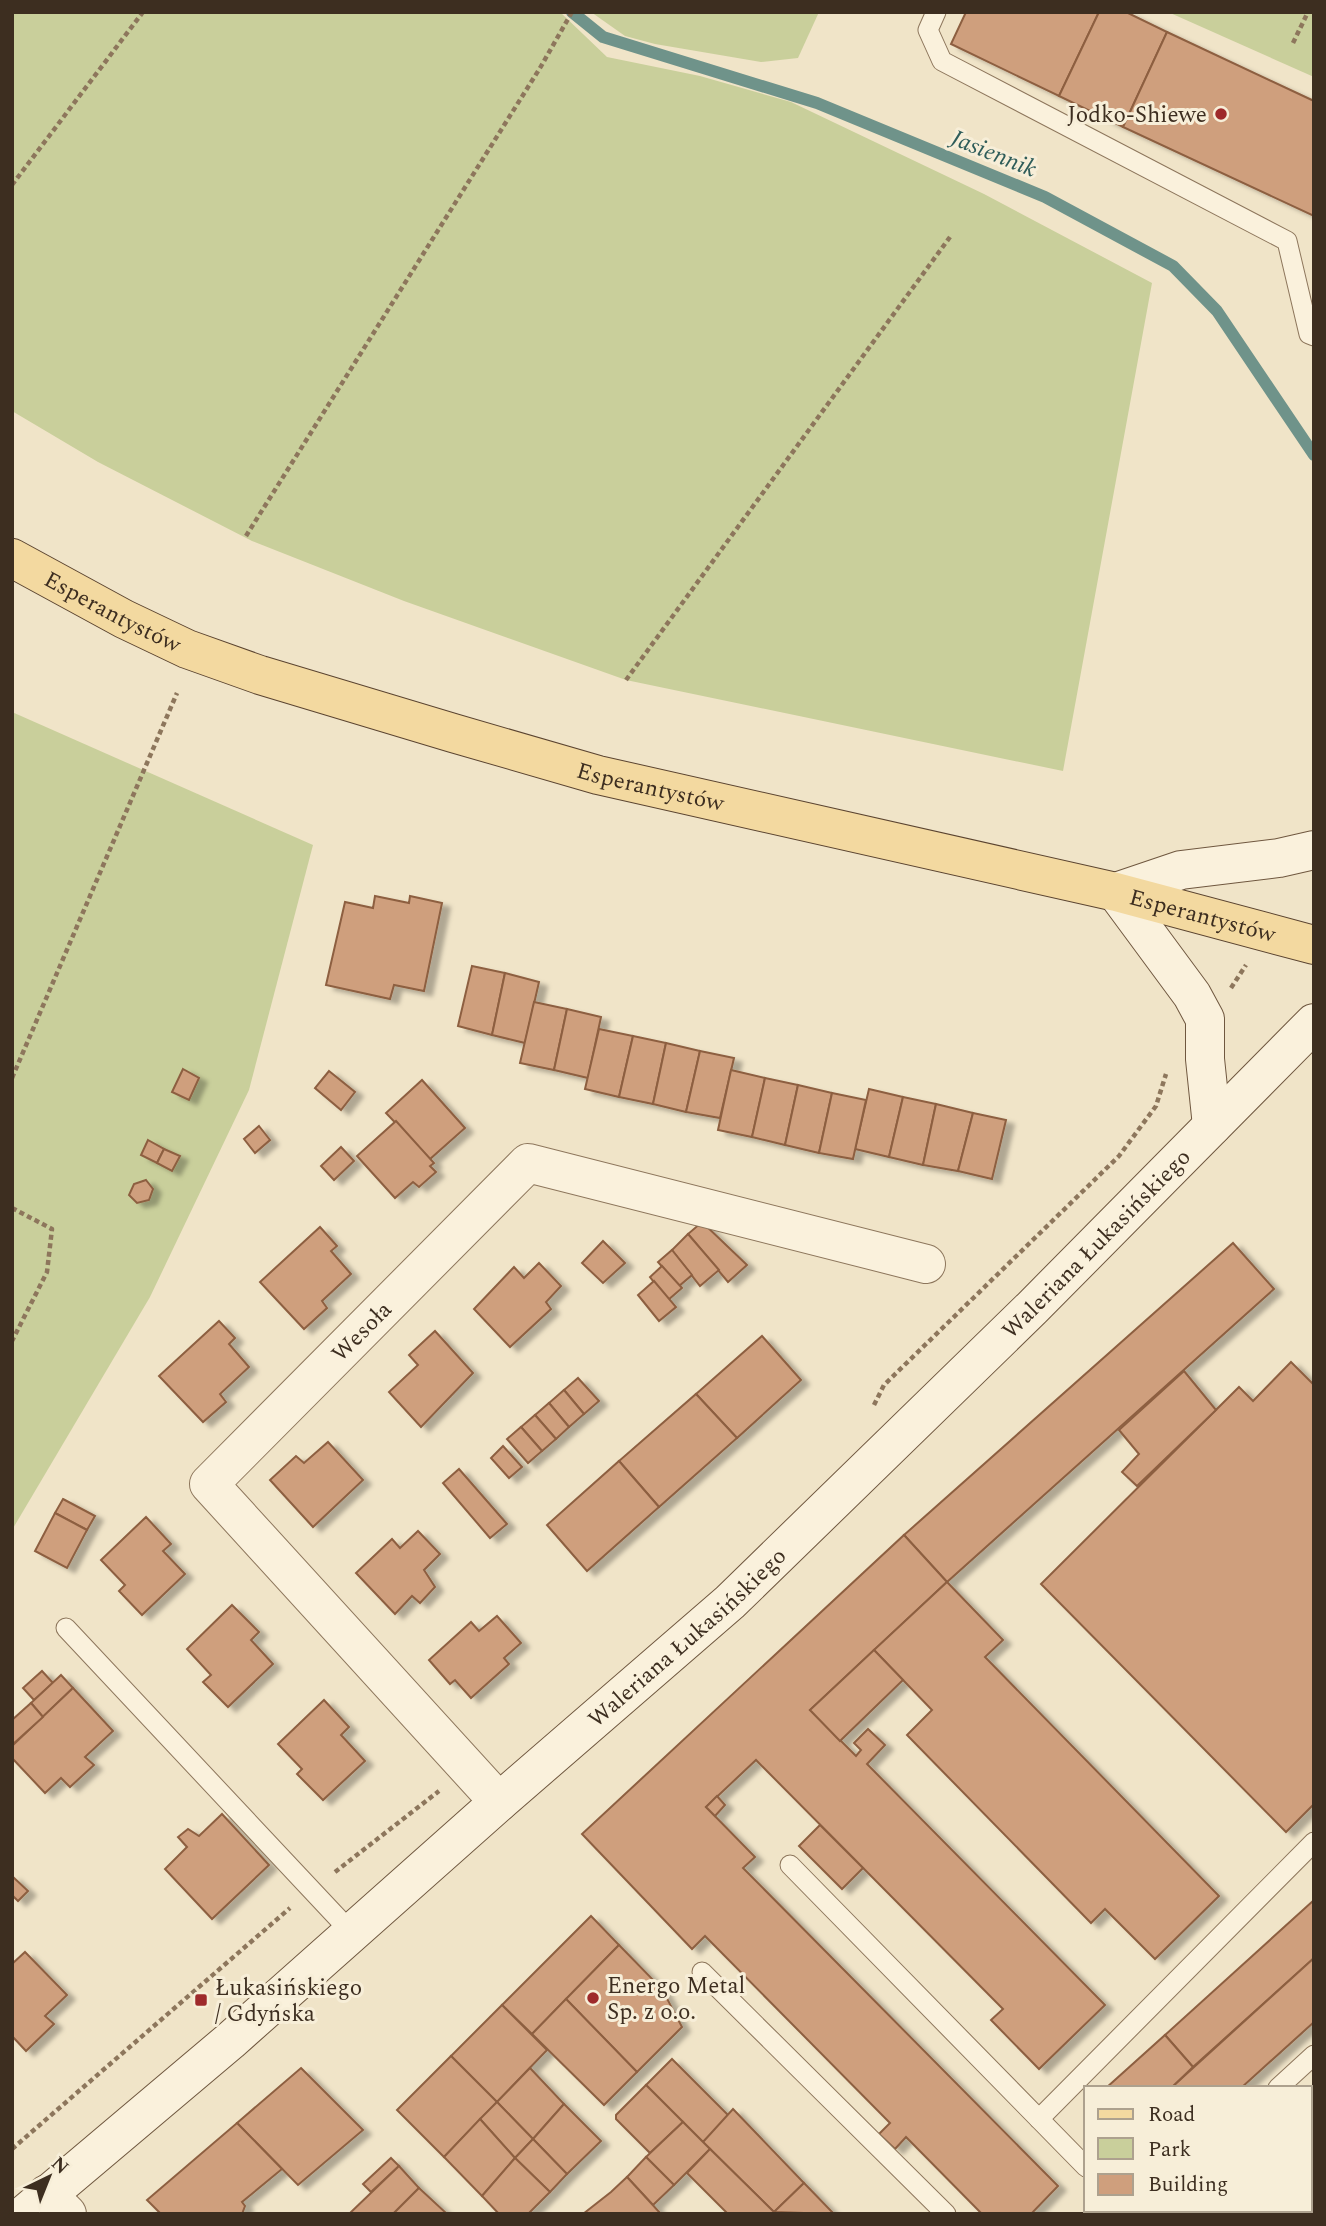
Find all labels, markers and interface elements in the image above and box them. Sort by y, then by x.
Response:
place label: Jodko-Shiewe [1067,98,1207,133]
marker: Jodko-Shiewe [1213,106,1229,122]
water label: Jasiennik [944,120,1042,187]
street label: Esperantystów [37,563,187,663]
street label: Esperantystów [572,754,728,822]
street label: Esperantystów [1125,880,1280,953]
street label: Waleriana Łukasińskiego [994,1141,1200,1348]
street label: Wesoła [324,1294,400,1371]
street label: Waleriana Łukasińskiego [581,1540,795,1737]
place label: Energo Metal Sp. z o.o. [607,1969,745,2030]
place label: Łukasińskiego / Gdyńska [215,1971,362,2032]
marker: Energo Metal Sp. z o.o. [585,1990,601,2006]
marker: Łukasińskiego / Gdyńska [193,1992,209,2008]
legend [1084,2086,1312,2212]
text: Road [1148,2099,1195,2131]
text: Park [1148,2134,1192,2166]
north arrow [14,2142,84,2212]
text: N [44,2150,75,2182]
text: Building [1148,2169,1228,2201]

